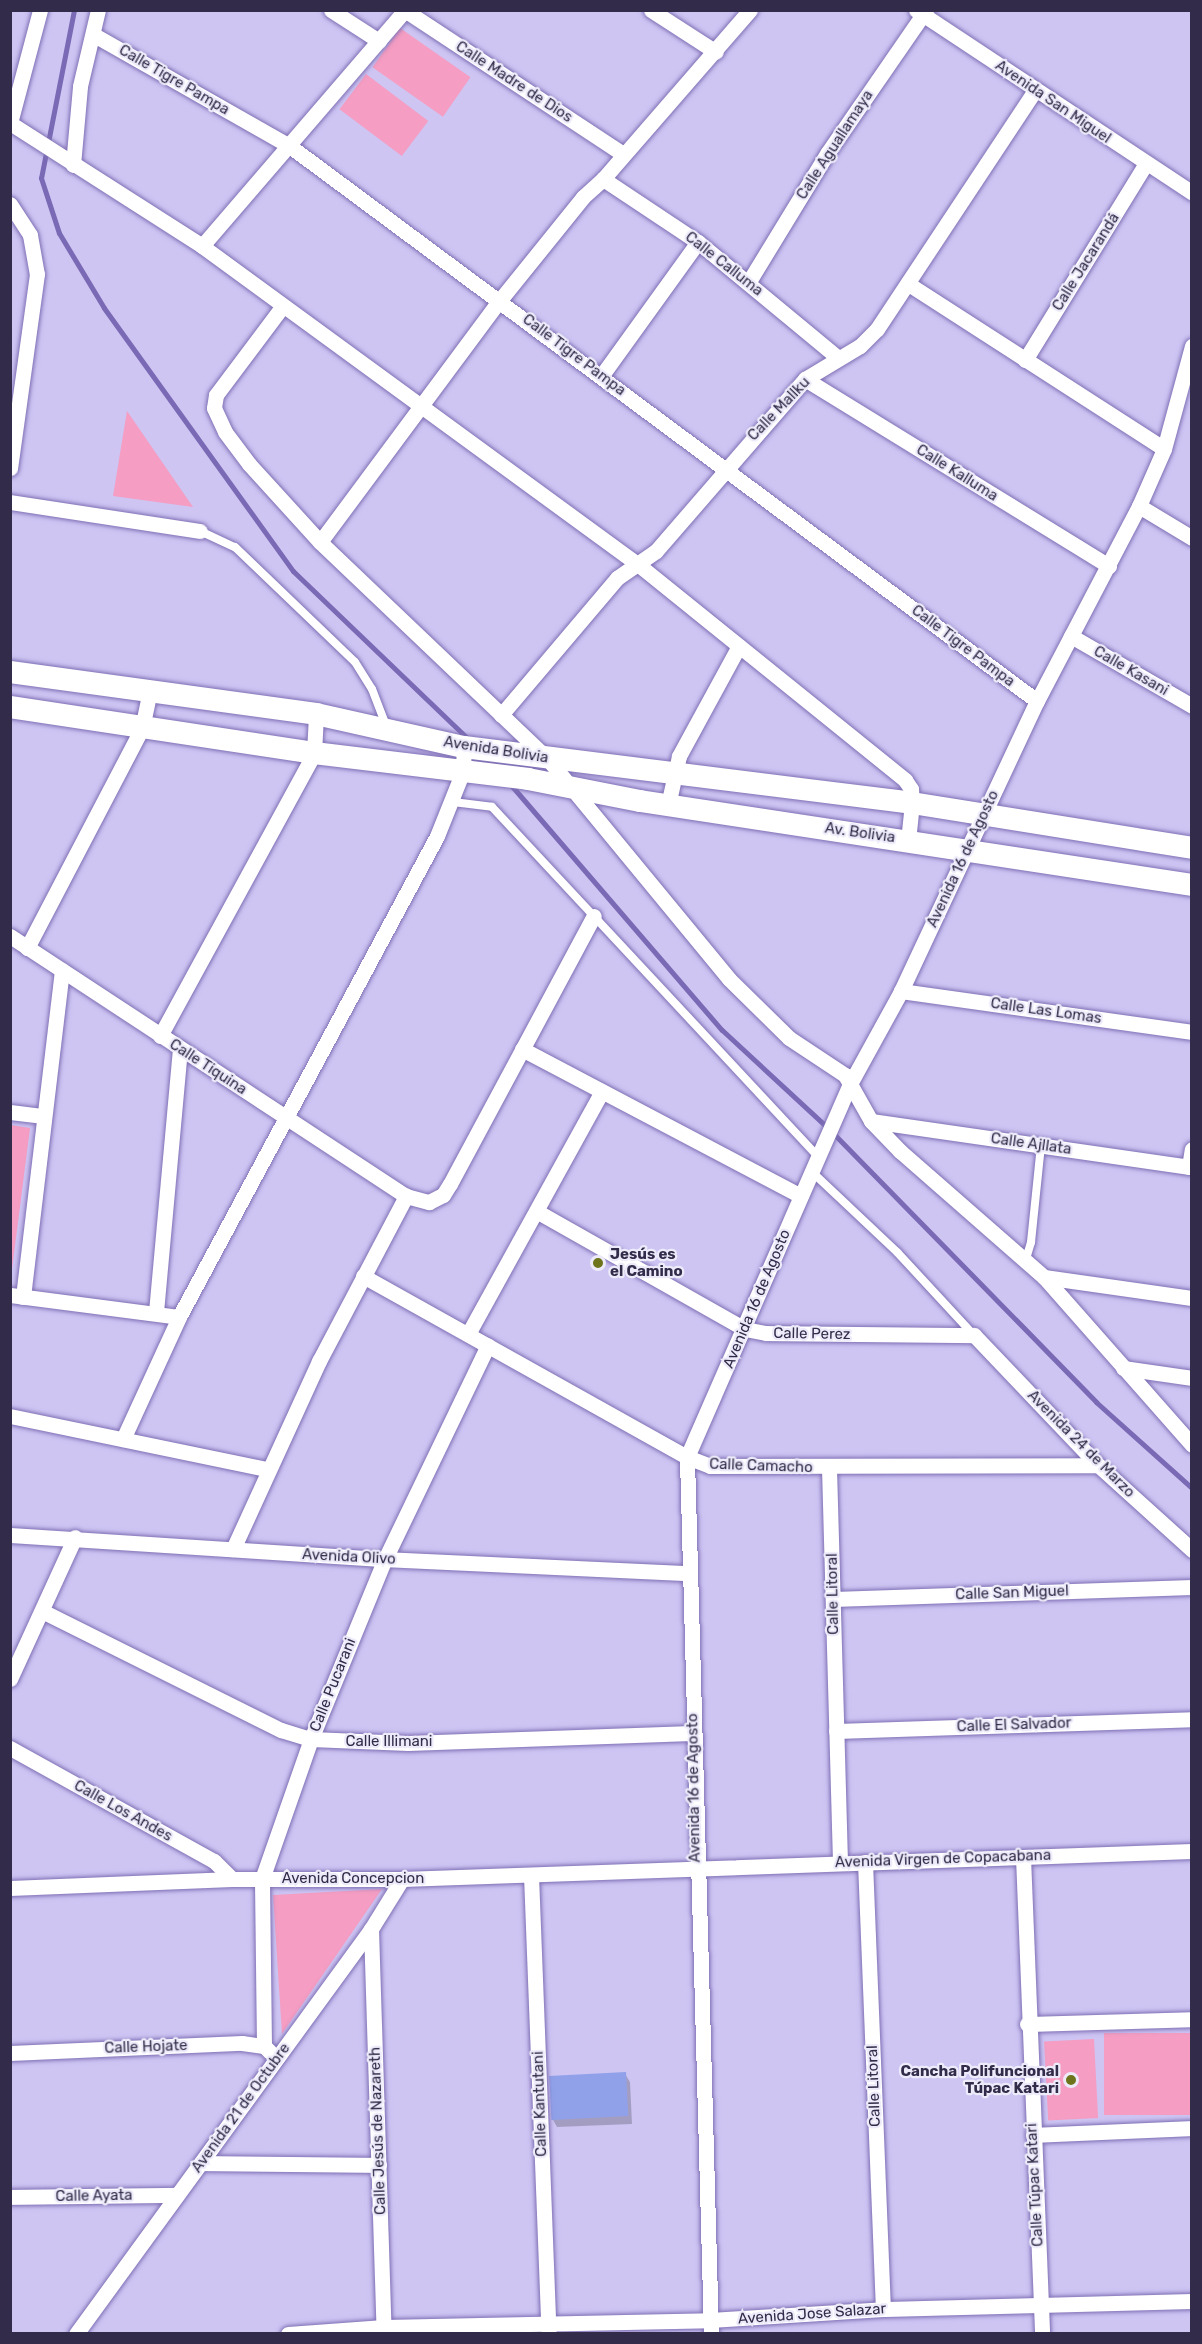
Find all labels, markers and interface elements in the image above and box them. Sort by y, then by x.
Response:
street label: Calle Madre de Dios [452,38,576,126]
street label: Calle Tigre Pampa [115,41,233,119]
street label: Avenida San Miguel [992,57,1114,147]
street label: Calle Aguallamaya [793,87,877,203]
street label: Calle Jacarandá [1049,210,1123,314]
street label: Calle Calluma [681,228,767,300]
street label: Calle Tigre Pampa [519,310,629,400]
street label: Calle Mallku [744,373,814,445]
street label: Calle Kalluma [913,441,1001,505]
street label: Calle Tigre Pampa [908,601,1018,691]
street label: Calle Kasani [1090,642,1172,700]
street label: Avenida Bolivia [442,733,550,767]
street label: Avenida 16 de Agosto [923,787,1003,931]
street label: Av. Bolivia [824,819,896,847]
street label: Calle Las Lomas [989,994,1103,1028]
street label: Calle Tiquina [166,1035,250,1099]
street label: Calle Ajllata [989,1129,1073,1159]
street label: Avenida 16 de Agosto [720,1227,794,1371]
place label: Jesús es el Camino [610,1245,683,1280]
marker: Jesús es el Camino [591,1256,605,1270]
street label: Calle Perez [773,1324,851,1344]
street label: Avenida 24 de Marzo [1024,1387,1138,1501]
street label: Calle Camacho [709,1455,813,1477]
street label: Avenida Olivo [302,1546,396,1568]
street label: Calle Litoral [823,1553,843,1635]
street label: Calle San Miguel [955,1582,1069,1604]
street label: Calle Pucarani [306,1636,360,1734]
street label: Avenida 16 de Agosto [684,1713,704,1863]
street label: Calle El Salvador [956,1714,1072,1736]
street label: Calle Illimani [346,1733,432,1751]
street label: Calle Los Andes [71,1776,175,1846]
street label: Avenida Virgen de Copacabana [834,1846,1052,1872]
street label: Avenida Concepcion [282,1870,424,1888]
street label: Calle Hojate [104,2037,188,2057]
street label: Avenida 21 de Octubre [188,2040,294,2176]
street label: Calle Litoral [864,2045,884,2127]
street label: Calle Jesús de Nazareth [366,2047,390,2215]
street label: Calle Kantutani [529,2051,551,2157]
place label: Cancha Polifuncional Túpac Katari [901,2062,1059,2097]
marker: Cancha Polifuncional Túpac Katari [1064,2073,1078,2087]
street label: Calle Túpac Katari [1023,2123,1047,2247]
street label: Calle Ayata [55,2186,133,2206]
street label: Avenida Jose Salazar [737,2300,887,2328]

